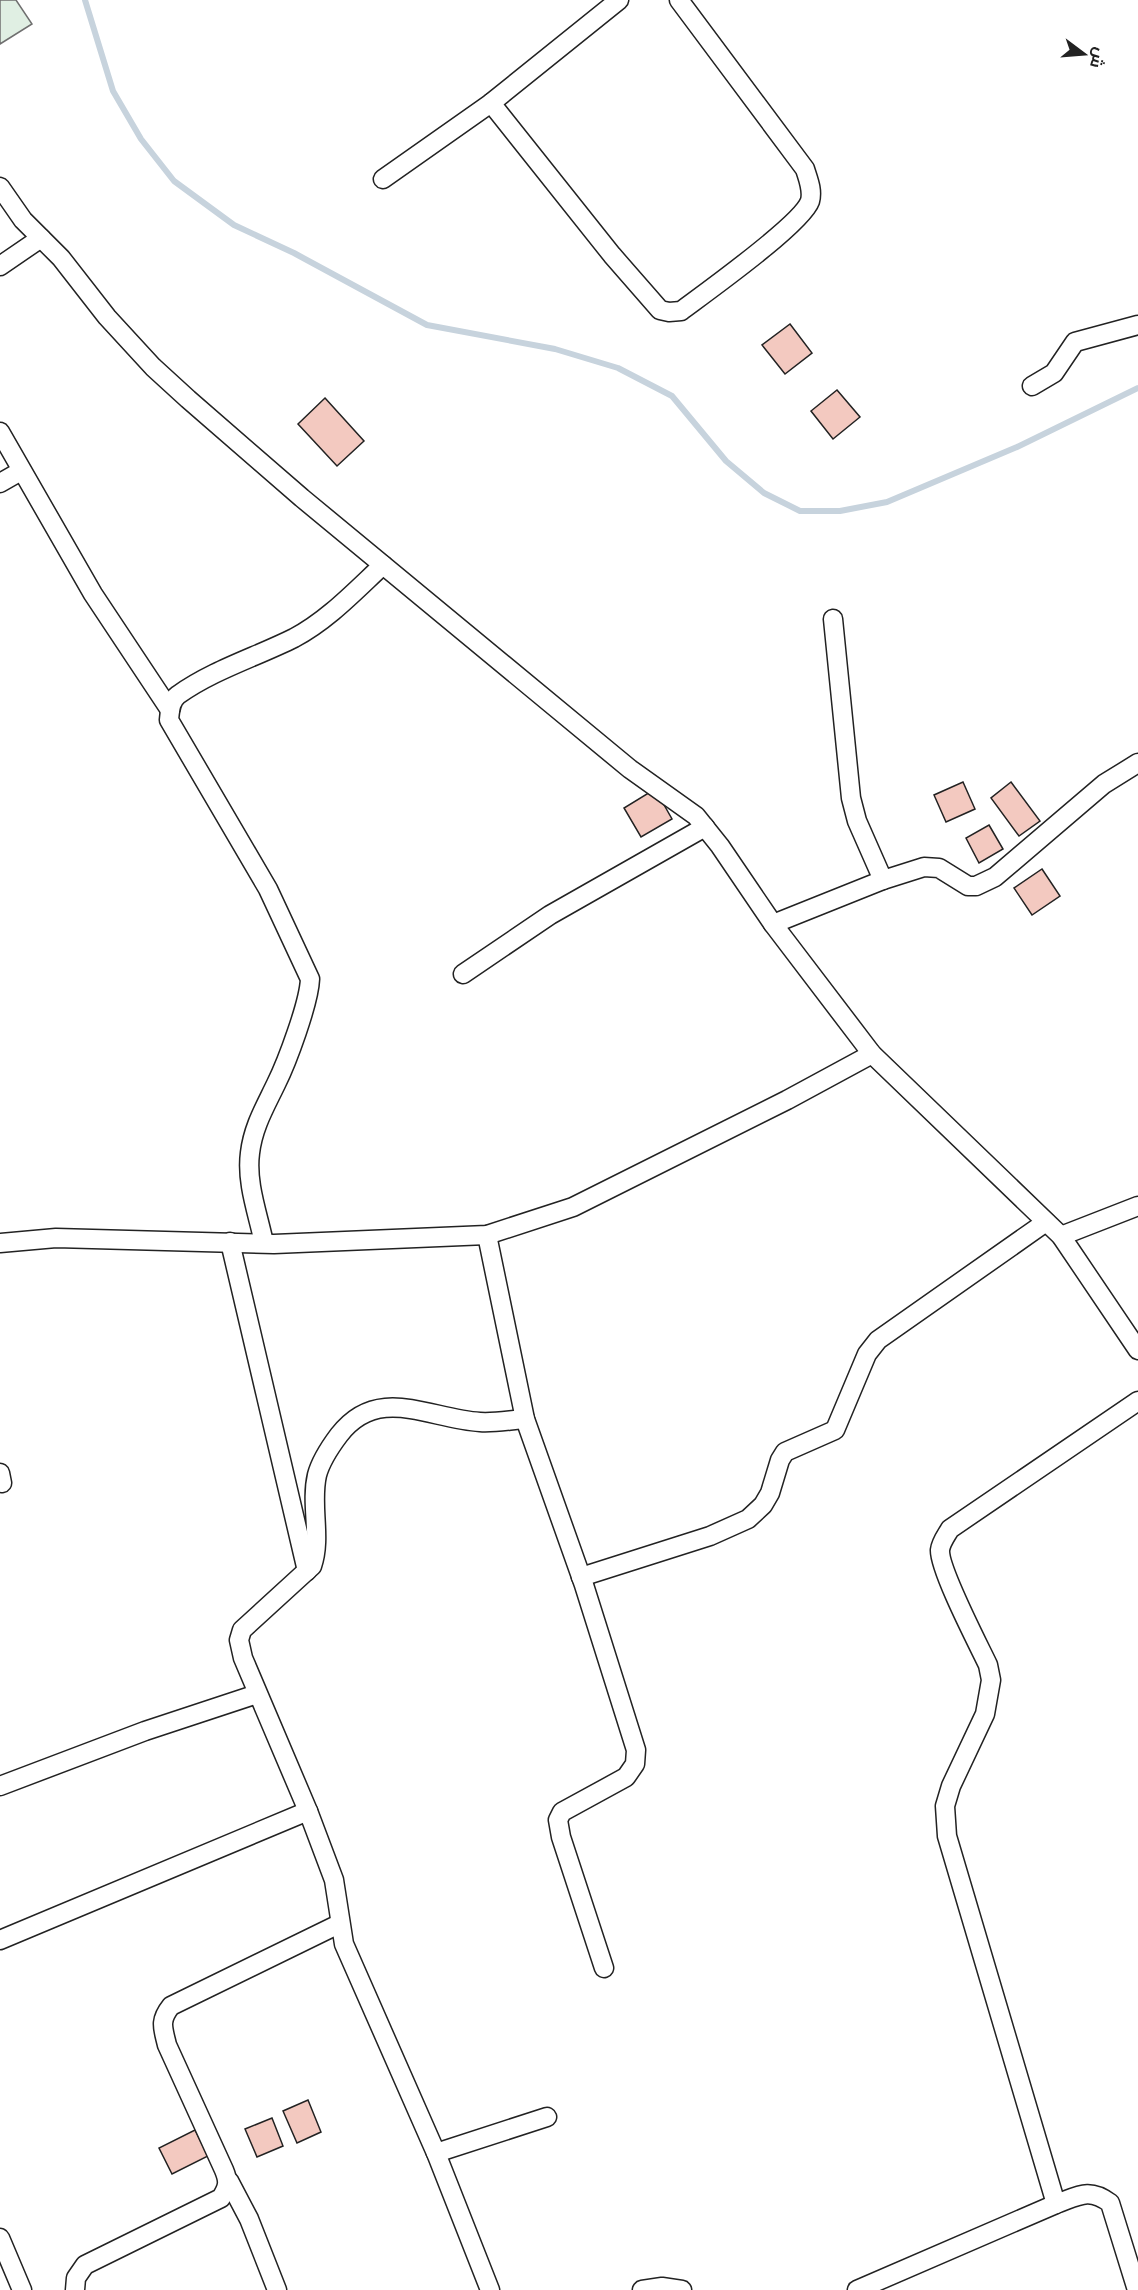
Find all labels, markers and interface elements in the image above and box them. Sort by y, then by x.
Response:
north arrow [1054,24,1114,84]
text: ش [1086,46,1110,70]

